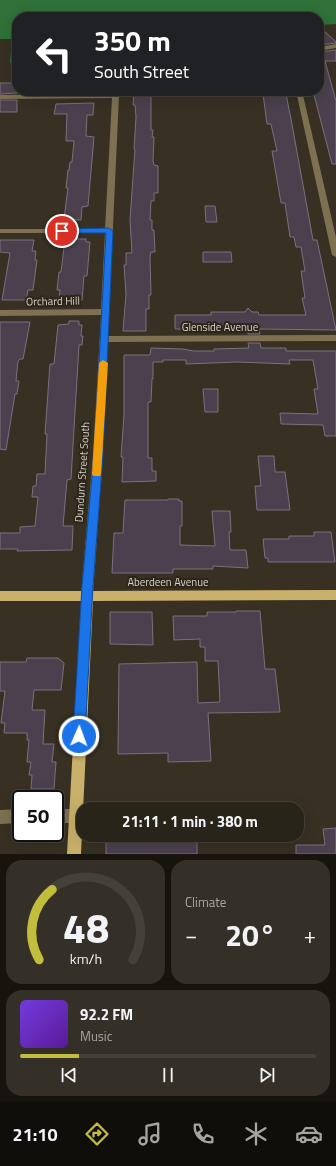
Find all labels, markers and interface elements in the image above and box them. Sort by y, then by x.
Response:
text: 350 m [94,19,171,62]
icon: left [28,28,80,80]
text: South Street [94,58,189,85]
pin [45,214,79,248]
icon: arrive [51,220,73,242]
street label: Orchard Hill [26,293,80,309]
street label: Glenside Avenue [182,319,259,335]
street label: Dundurn Street South [71,421,94,523]
street label: Aberdeen Avenue [127,574,209,590]
position arrow [58,715,100,757]
speed limit sign: 50 [12,790,64,842]
text: 21:11 · 1 min · 380 m [122,810,258,833]
text: Climate [185,892,226,912]
text: 48 [62,896,109,959]
text: 20° [225,912,276,958]
text: − [185,918,197,952]
text: + [304,918,316,952]
text: km/h [69,948,102,970]
text: 92.2 FM [80,1003,133,1026]
text: Music [80,1026,112,1046]
icon: previous [58,1064,80,1086]
icon: pause [157,1064,179,1086]
icon: next [256,1064,278,1086]
icon: directions [83,1120,111,1148]
icon: music [136,1120,164,1148]
icon: phone [189,1120,217,1148]
icon: climate [242,1120,270,1148]
icon: car [295,1120,323,1148]
text: 21:10 [13,1121,58,1148]

